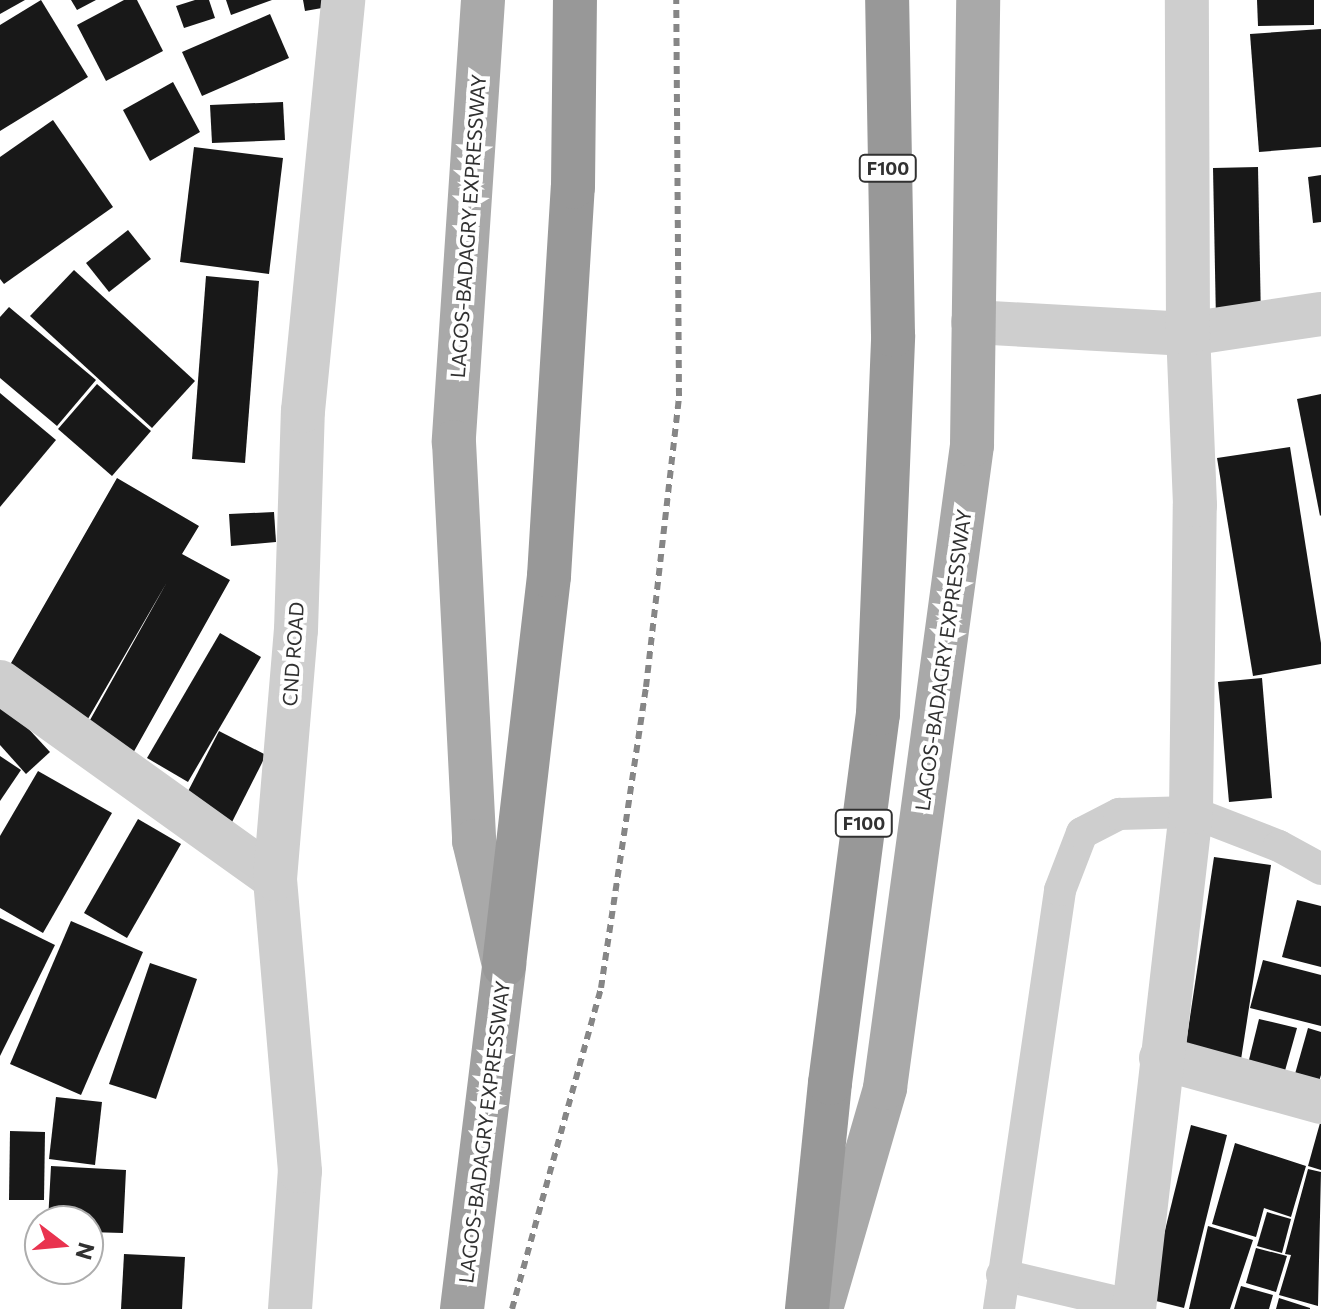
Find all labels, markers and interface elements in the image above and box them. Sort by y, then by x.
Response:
street label: LAGOS-BADAGRY EXPRESSWAY [445,73,491,379]
road number: F100 [858,154,918,182]
street label: LAGOS-BADAGRY EXPRESSWAY [910,508,976,812]
street label: CND ROAD [277,601,309,707]
road number: F100 [834,809,894,837]
street label: LAGOS-BADAGRY EXPRESSWAY [454,979,514,1285]
north arrow [24,1205,104,1285]
text: N [70,1240,101,1263]

